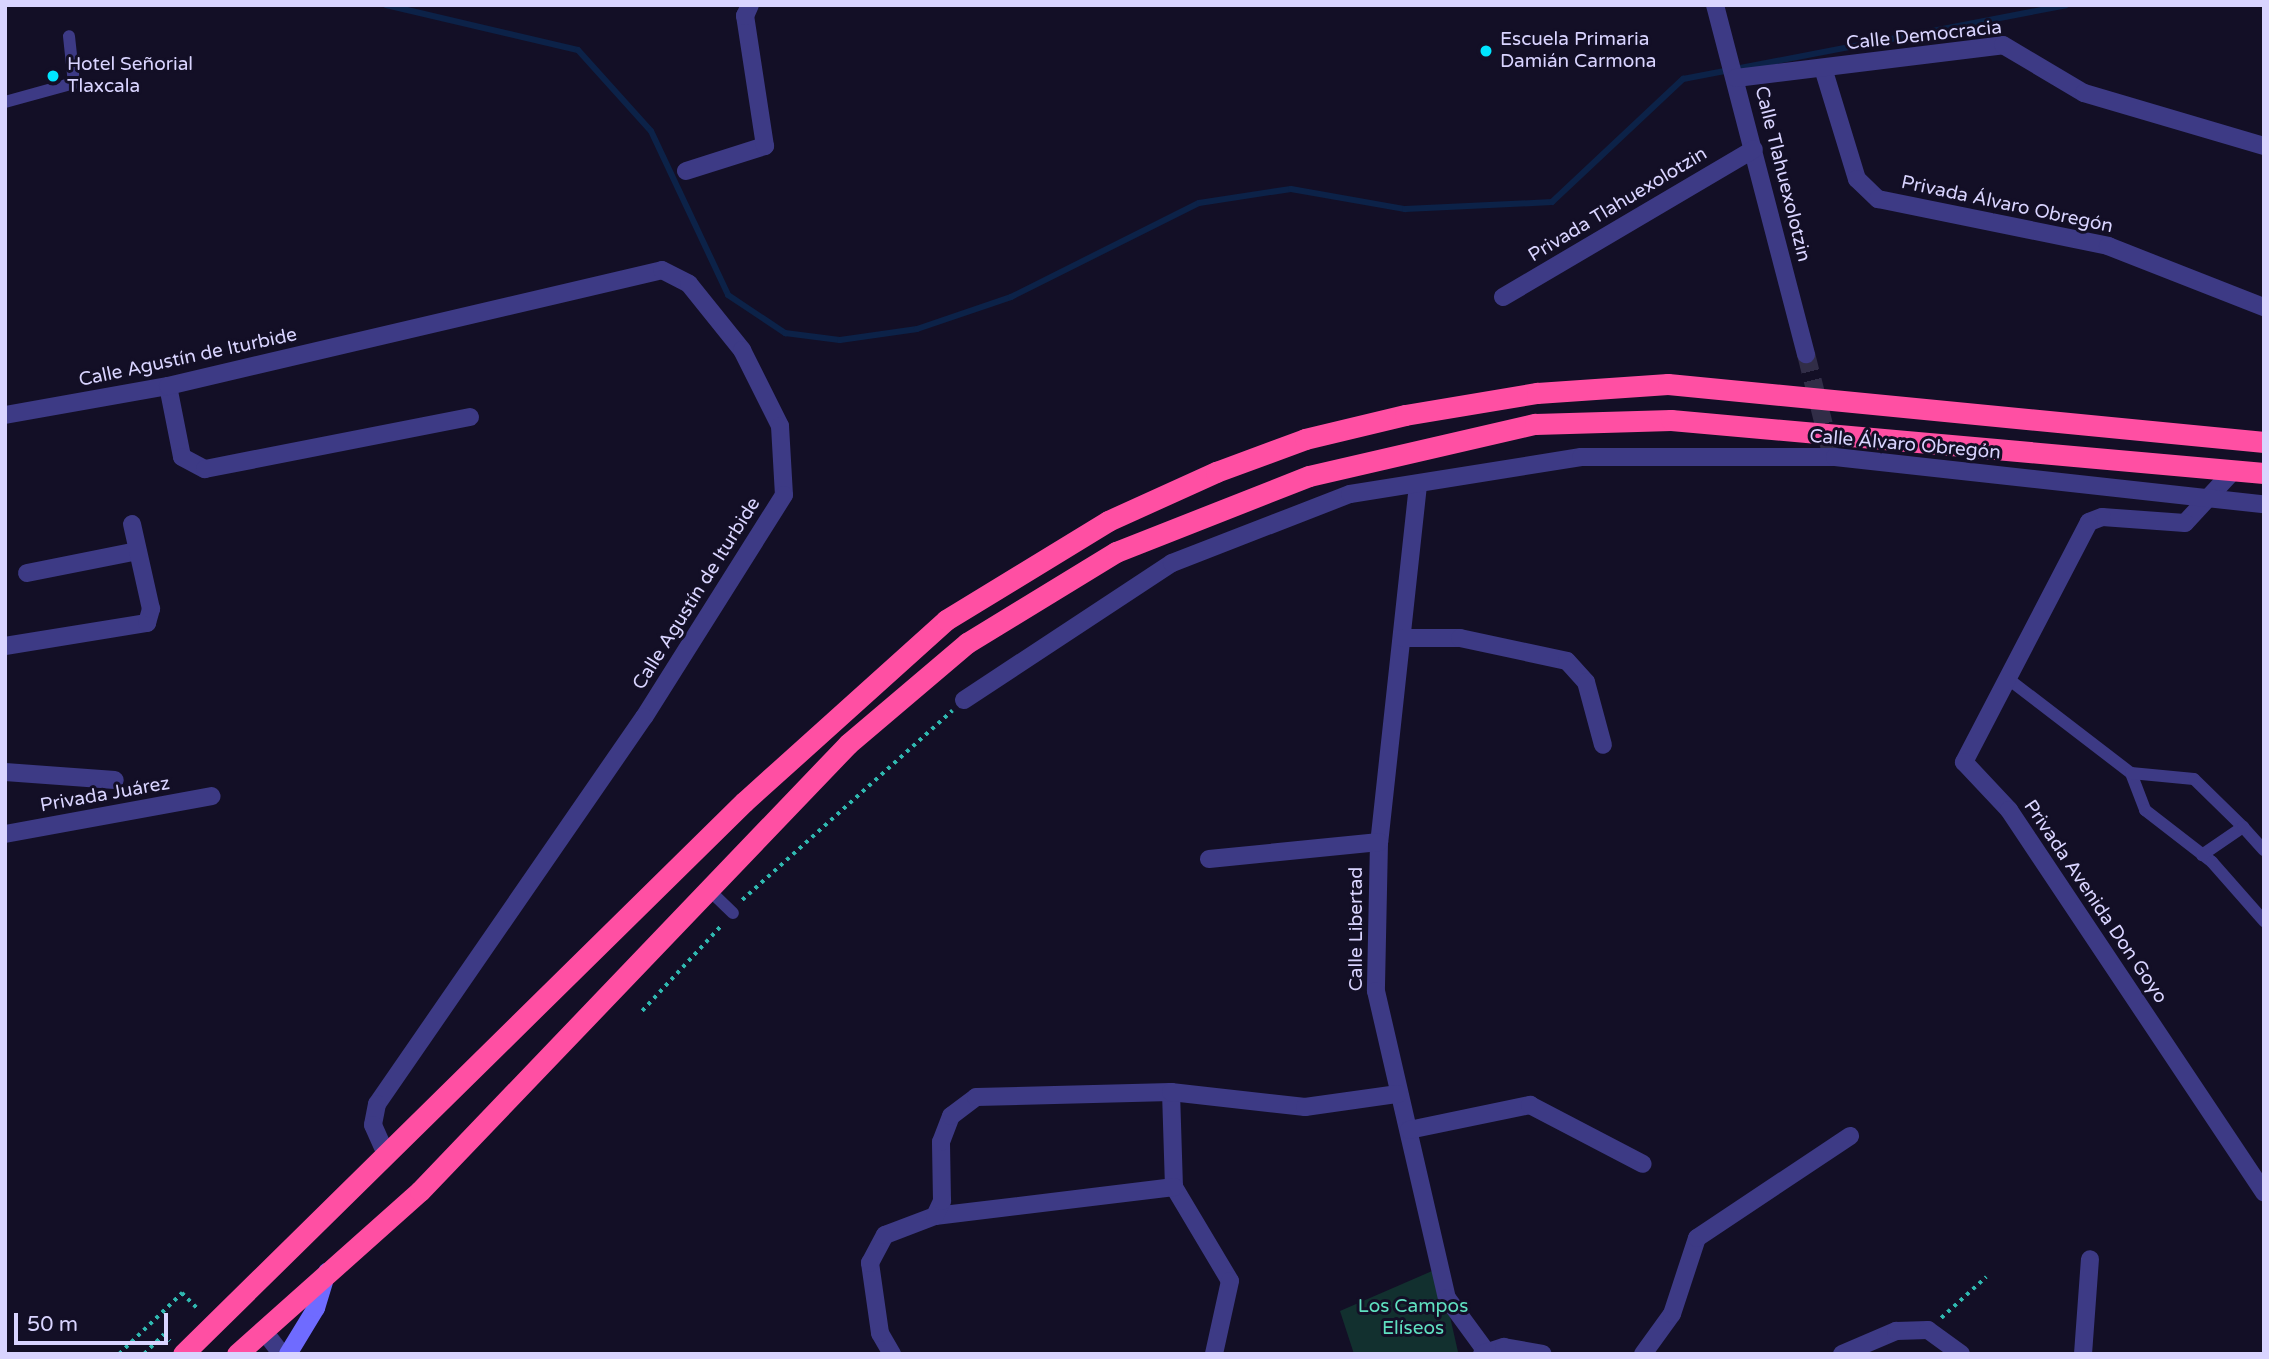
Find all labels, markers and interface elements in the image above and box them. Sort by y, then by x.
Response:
street label: Calle Democracia [1845,16,2003,56]
place label: Escuela Primaria Damián Carmona [1500,29,1657,73]
marker: Escuela Primaria Damián Carmona [1478,43,1494,59]
place label: Hotel Señorial Tlaxcala [67,54,193,98]
marker: Hotel Señorial Tlaxcala [45,68,61,84]
street label: Calle Tlahuexolotzin [1749,84,1815,264]
street label: Privada Tlahuexolotzin [1525,143,1711,267]
street label: Privada Álvaro Obregón [1899,171,2115,239]
street label: Calle Agustín de Iturbide [77,324,299,392]
street label: Calle Álvaro Obregón [1808,425,2002,465]
street label: Calle Agustín de Iturbide [628,494,766,694]
street label: Privada Juárez [38,772,172,818]
street label: Privada Avenida Don Goyo [2018,796,2172,1008]
street label: Calle Libertad [1346,867,1368,991]
park label: Los Campos Elíseos [1358,1296,1468,1340]
scale bar [18,1300,172,1344]
text: 50 m [27,1312,78,1337]

